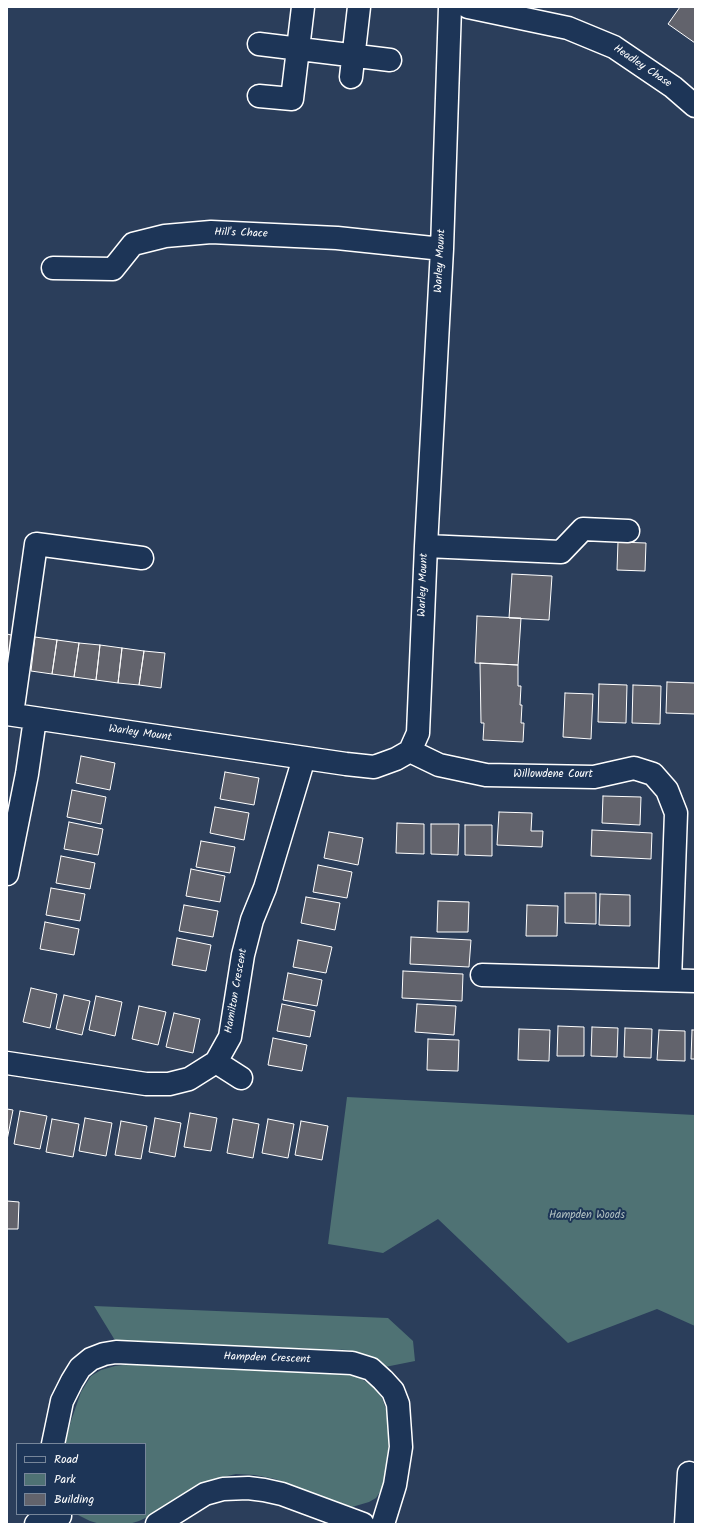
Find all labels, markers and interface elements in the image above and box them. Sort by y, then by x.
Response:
street label: Headley Chase [610,43,674,91]
street label: Hill's Chace [214,226,268,242]
street label: Warley Mount [433,229,449,293]
street label: Warley Mount [416,553,432,617]
street label: Warley Mount [108,723,172,745]
street label: Willowdene Court [513,768,593,782]
street label: Hamilton Crescent [223,948,251,1034]
park label: Hampden Woods [549,1209,625,1223]
street label: Hampden Crescent [223,1351,311,1367]
legend [16,1443,146,1515]
text: Road [54,1450,78,1469]
text: Park [54,1470,76,1489]
text: Building [54,1490,94,1509]

